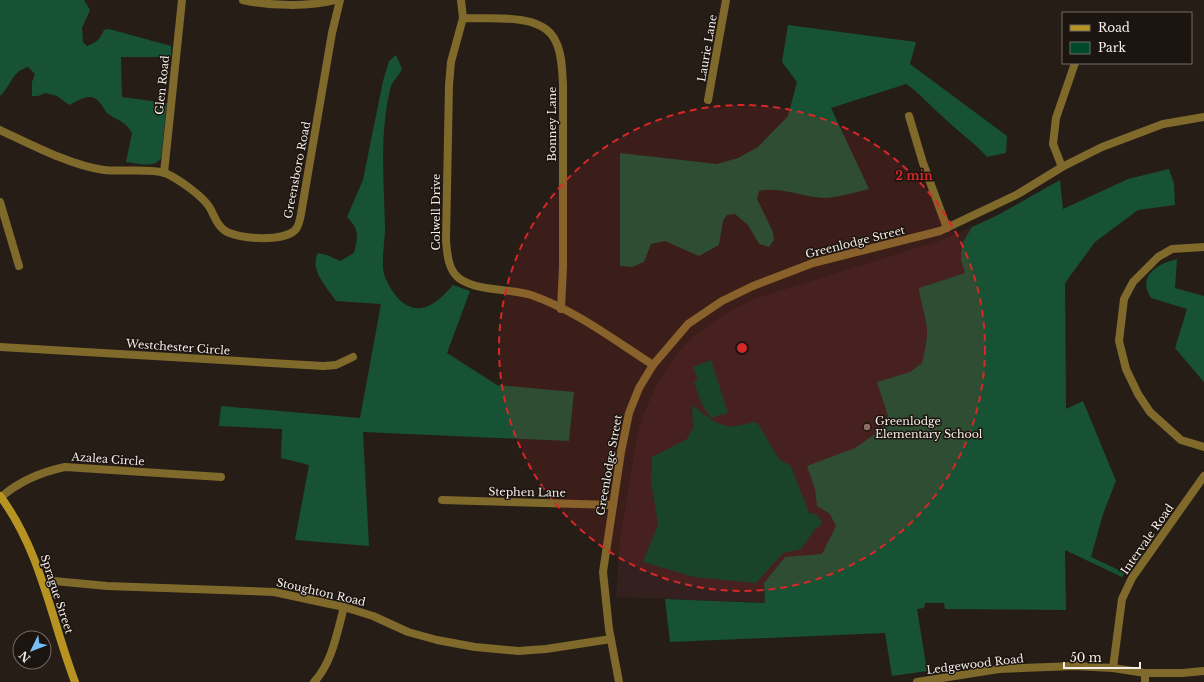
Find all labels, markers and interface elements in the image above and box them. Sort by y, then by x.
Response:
legend [1062,12,1192,64]
street label: Laurie Lane [694,13,720,83]
text: Road [1098,20,1130,35]
text: Park [1098,40,1126,55]
street label: Glen Road [152,54,172,115]
street label: Bonney Lane [545,87,559,161]
street label: Greensboro Road [281,120,313,220]
text: 2 min [895,168,933,183]
street label: Colwell Drive [429,174,443,250]
street label: Greenlodge Street [804,223,907,261]
street label: Westchester Circle [124,336,231,358]
centre of rings [735,341,749,355]
street label: Greenlodge Street [593,413,625,517]
place label: Greenlodge Elementary School [875,414,983,441]
marker: Greenlodge Elementary School [862,422,872,432]
street label: Azalea Circle [70,449,145,469]
street label: Stephen Lane [488,484,566,500]
street label: Intervale Road [1118,501,1177,577]
street label: Sprague Street [38,553,77,636]
street label: Stoughton Road [275,575,368,609]
north arrow [12,630,52,670]
scale bar [1064,644,1140,670]
text: N [16,648,33,665]
text: 50 m [1070,650,1102,665]
street label: Ledgewood Road [926,651,1025,677]

